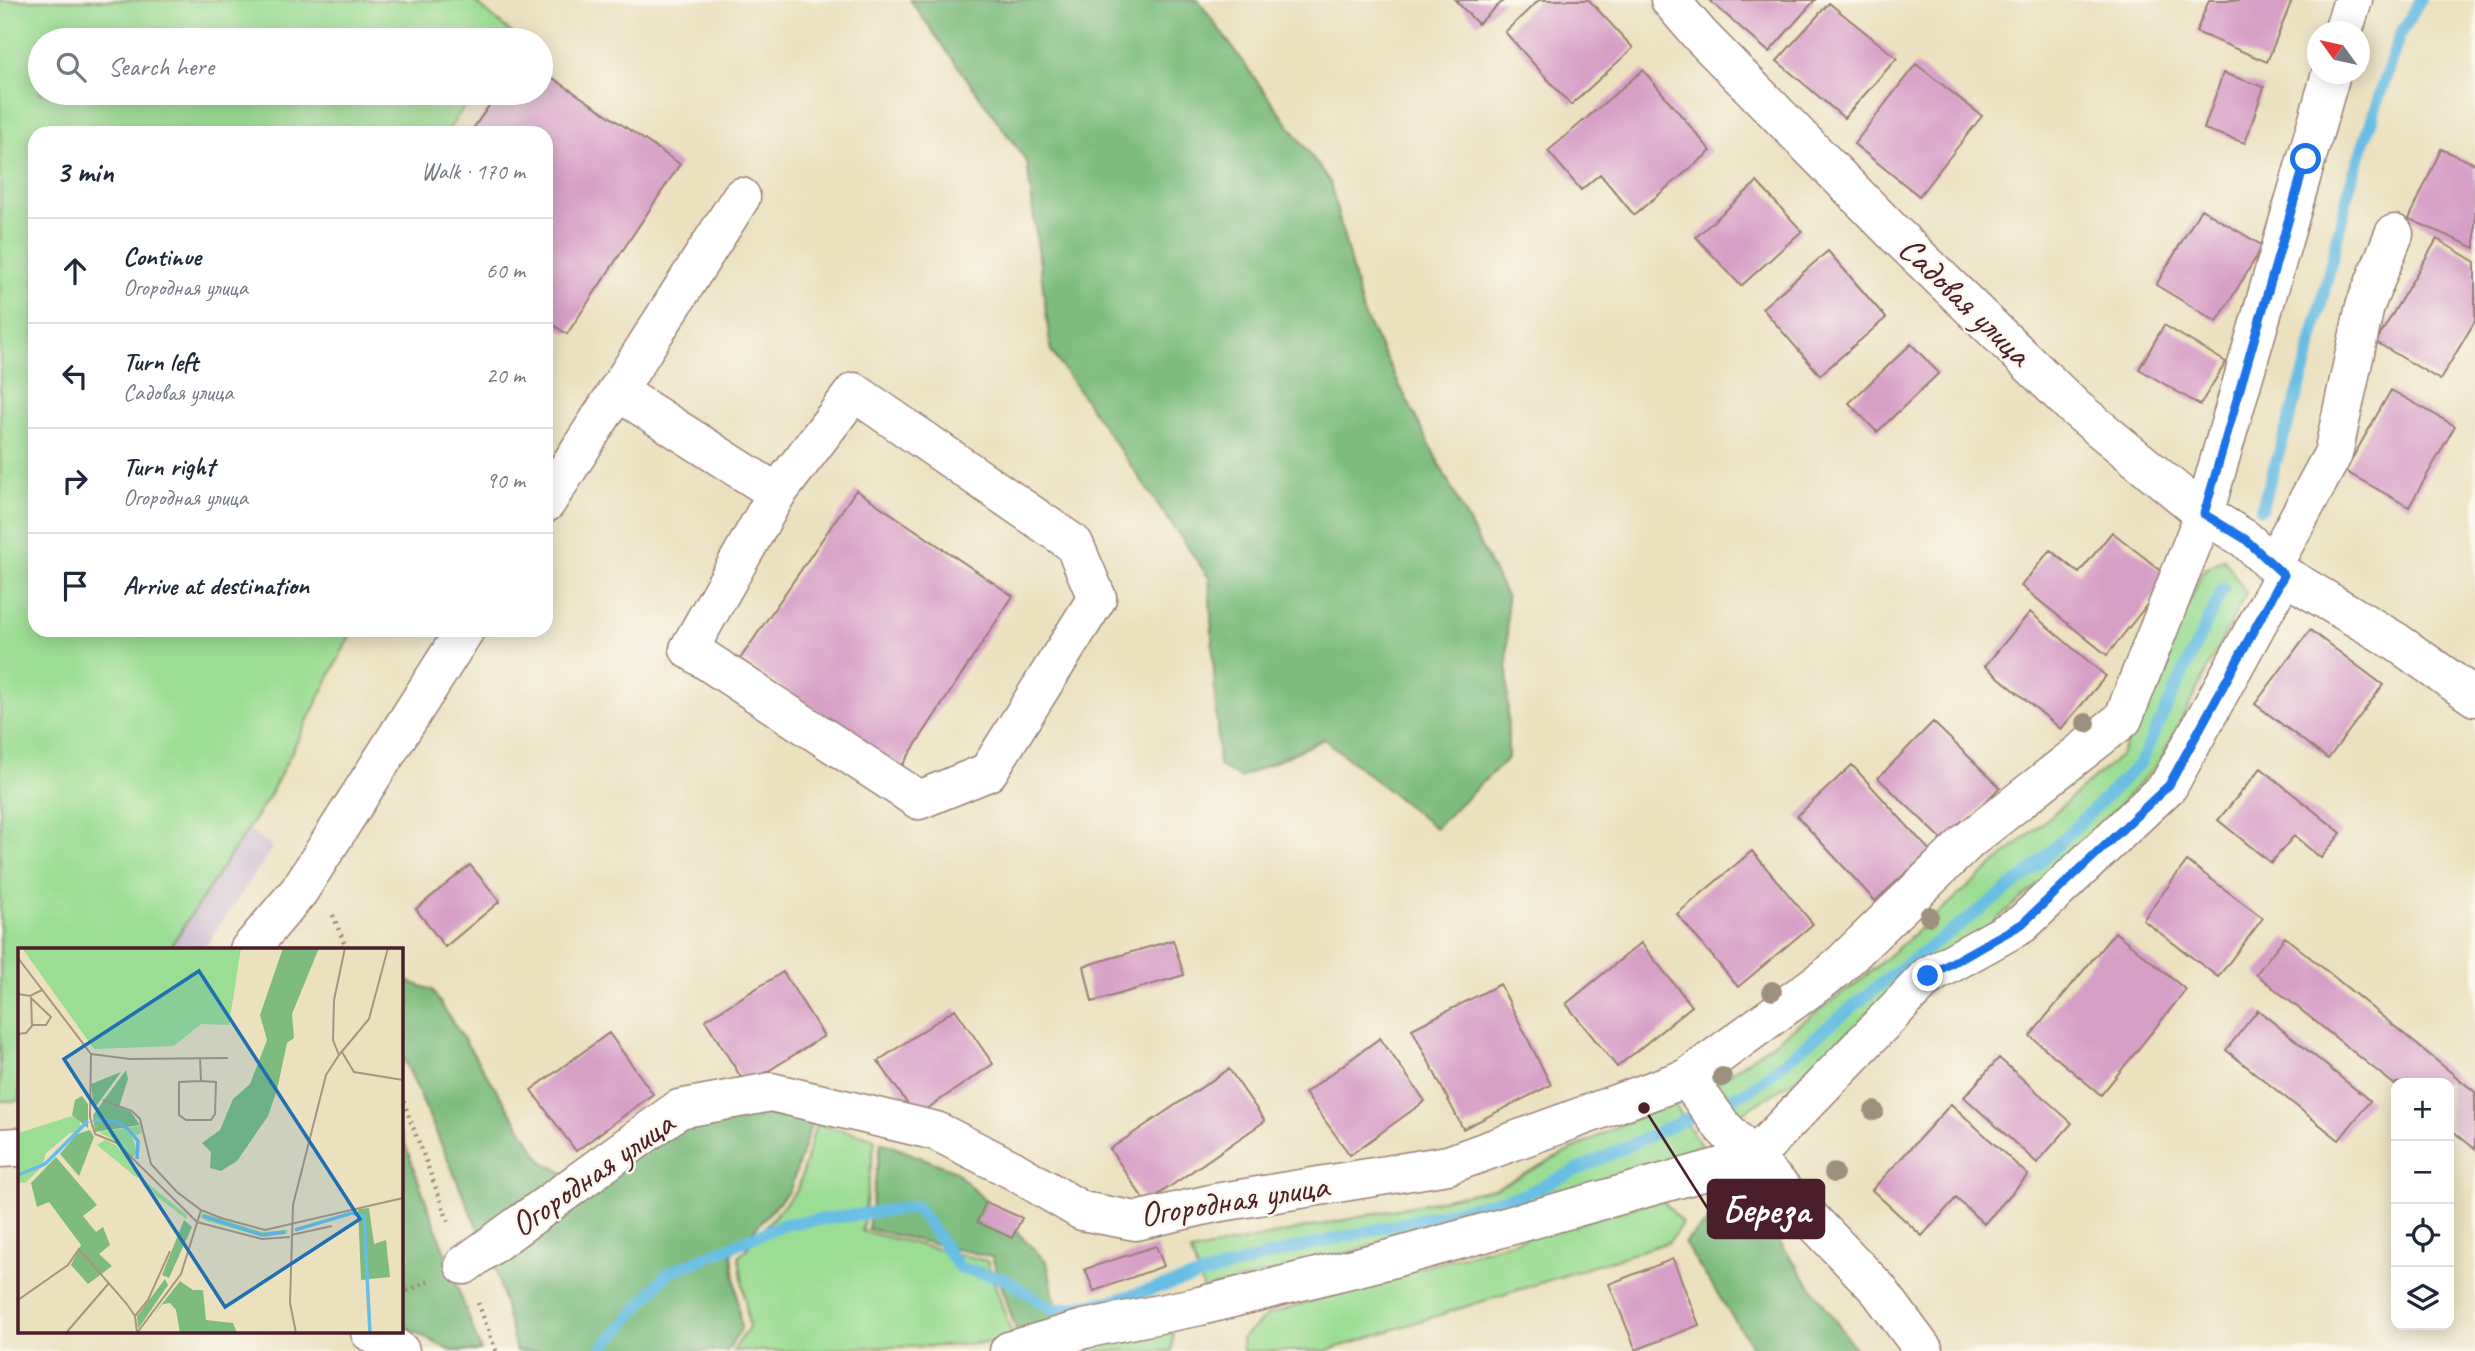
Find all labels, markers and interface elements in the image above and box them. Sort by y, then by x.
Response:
north arrow [2307,21,2370,84]
search box [28,28,553,105]
icon: search [52,48,90,86]
text: Search here [108,50,214,83]
route start [2290,143,2321,174]
text: 3 min [56,153,113,191]
text: Walk · 170 m [421,157,525,186]
street label: Садовая улица [1889,226,2043,377]
text: Continue [123,240,201,273]
icon: ahead [56,252,94,290]
text: 60 m [486,256,525,285]
text: Огородная улица [123,273,248,302]
text: Turn left [123,345,198,378]
icon: left [56,357,94,395]
text: 20 m [486,361,525,390]
text: Садовая улица [123,378,233,407]
text: Turn right [123,450,214,483]
icon: right [56,462,94,500]
text: 90 m [486,466,525,495]
text: Огородная улица [123,483,248,512]
icon: arrive [56,567,94,605]
text: Arrive at destination [123,569,309,602]
inset map [18,948,402,1334]
route end [1912,960,1943,991]
map controls [2391,1078,2454,1330]
button: + [2391,1078,2454,1141]
street label: Огородная улица [501,1100,685,1247]
button: − [2391,1141,2454,1204]
street label: Огородная улица [1137,1163,1334,1237]
callout: Береза [1708,1180,1824,1238]
text: Береза [1722,1186,1813,1233]
button: locate [2391,1204,2454,1267]
button: layers [2391,1267,2454,1330]

